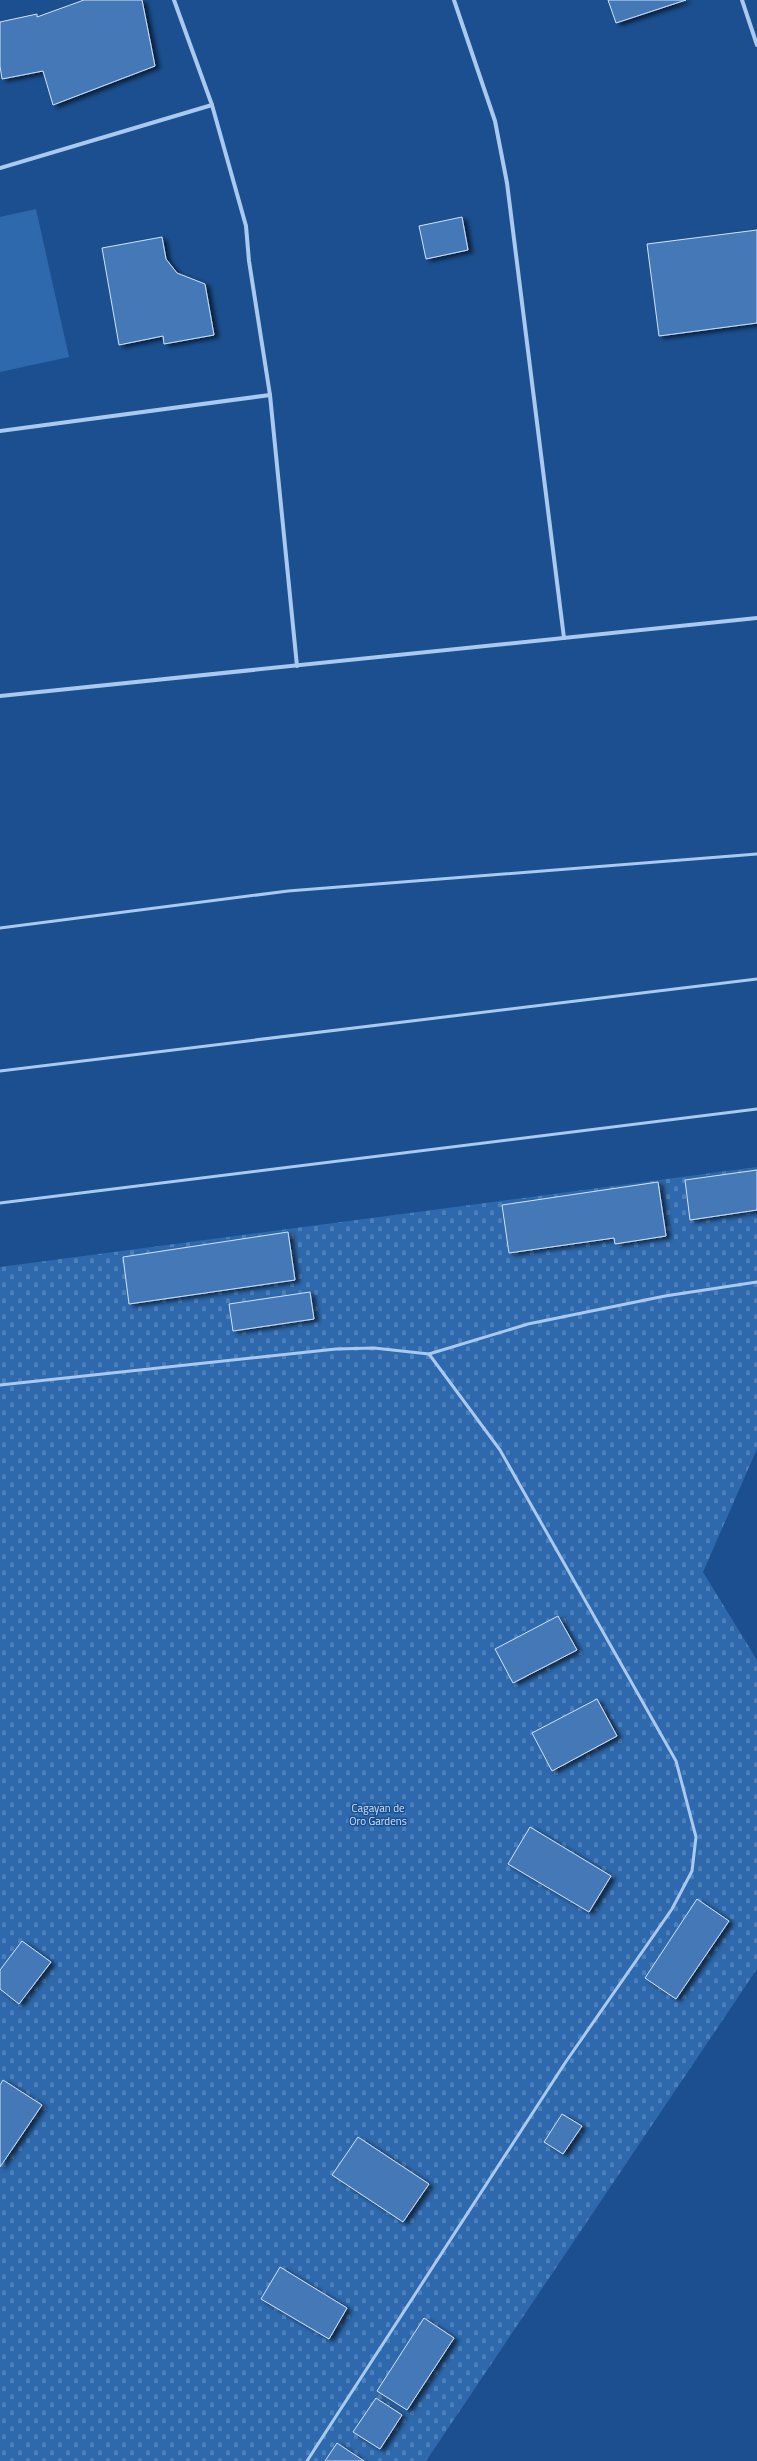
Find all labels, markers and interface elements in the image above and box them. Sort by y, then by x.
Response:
park label: Cagayan de Oro Gardens [349,1800,407,1829]

